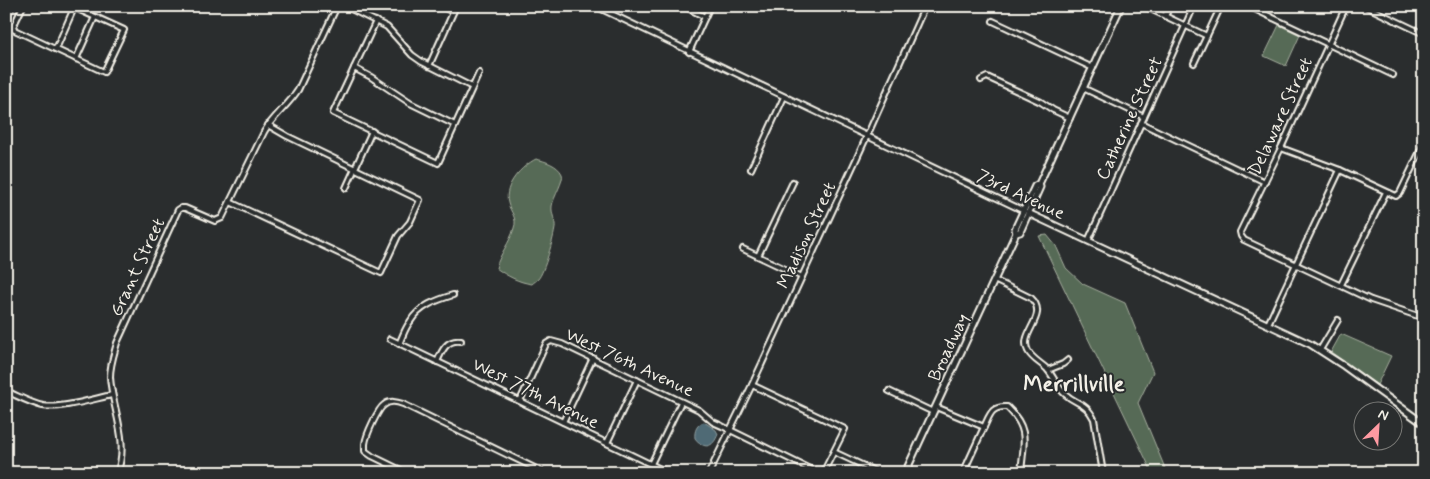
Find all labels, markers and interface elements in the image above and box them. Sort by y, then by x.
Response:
street label: Catherine Street [1091,53,1169,184]
street label: Delaware Street [1243,53,1319,179]
street label: 73rd Avenue [972,164,1069,226]
street label: Madison Street [772,178,842,293]
street label: Grant Street [105,214,171,321]
street label: Broadway [923,310,975,385]
street label: West 76th Avenue [561,323,698,403]
street label: West 77th Avenue [468,353,603,435]
district label: Merrillville [1023,371,1125,399]
north arrow [1352,402,1402,452]
text: N [1375,405,1391,425]

